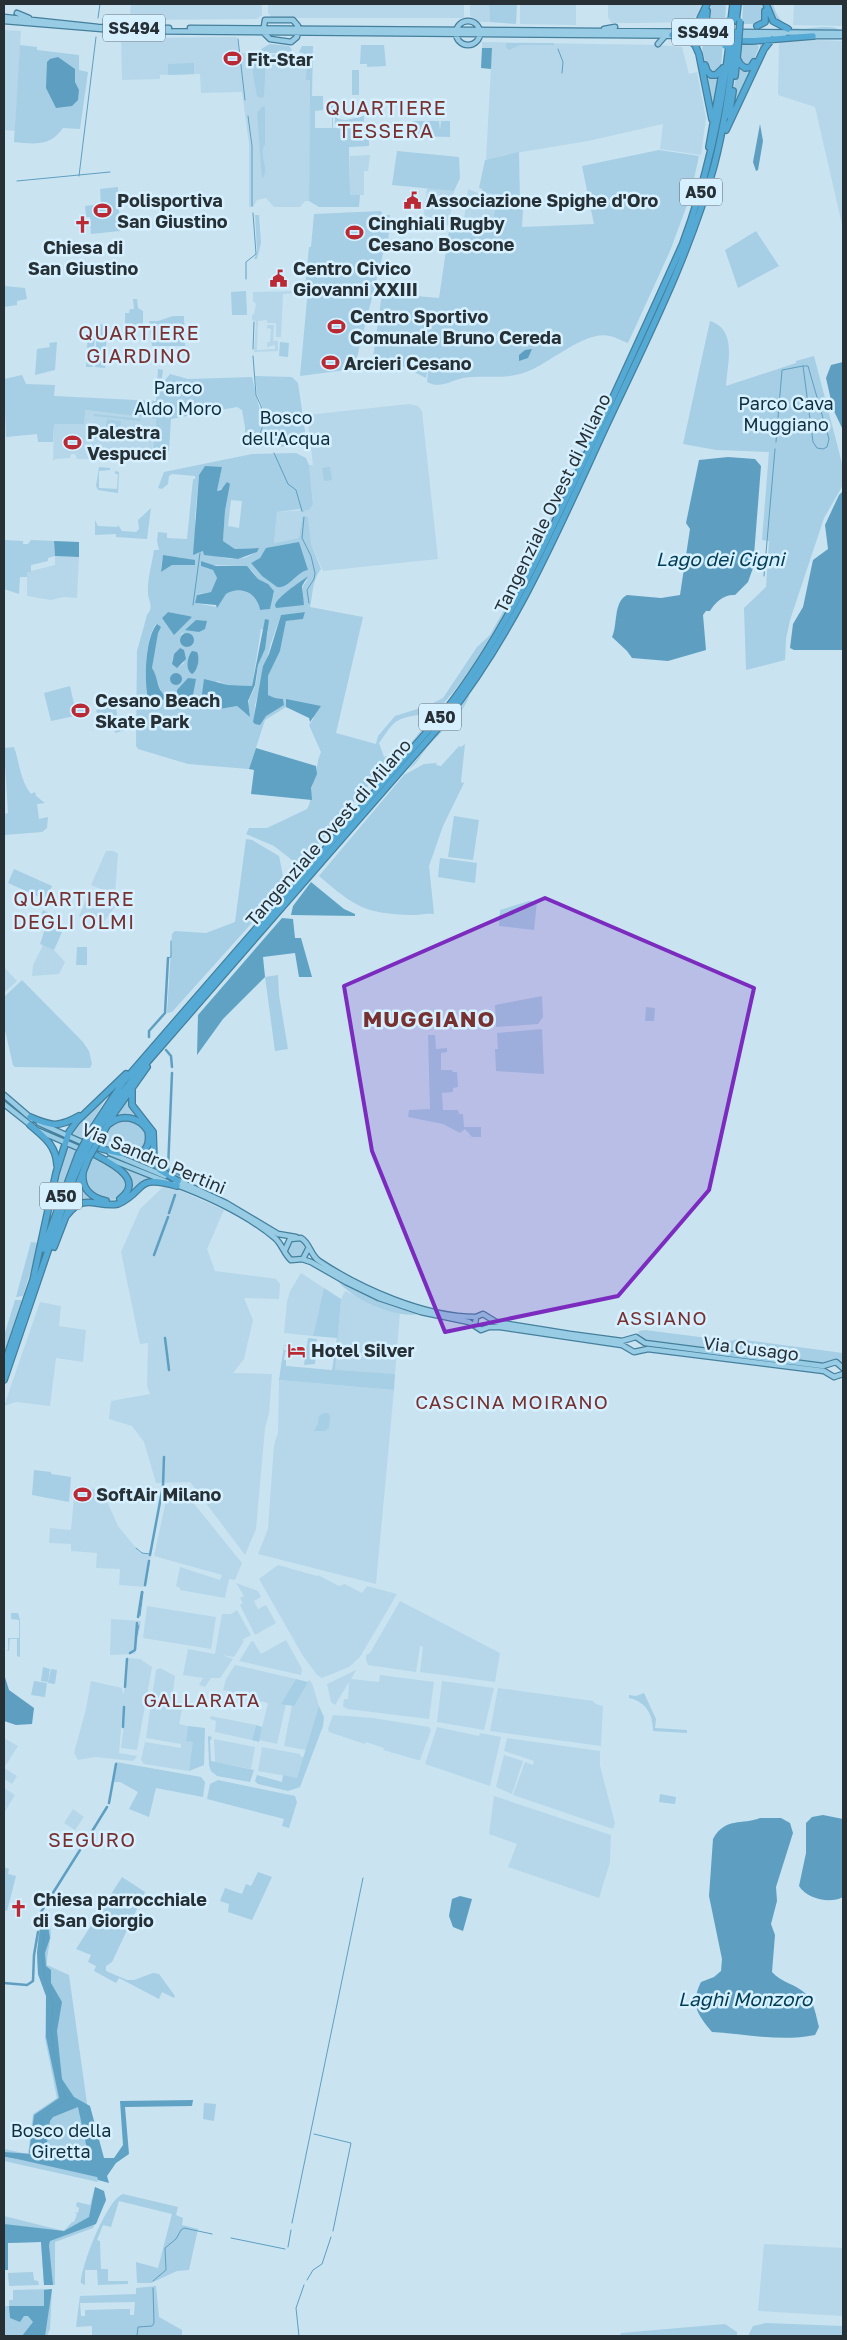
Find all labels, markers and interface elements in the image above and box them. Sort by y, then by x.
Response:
road number: SS494 [103,14,165,42]
road number: SS494 [672,18,734,46]
place label: Fit-Star [247,48,313,70]
sports icon: Fit-Star [223,49,243,69]
district label: QUARTIERE TESSERA [325,95,447,142]
road number: A50 [680,178,722,206]
place label: Polisportiva San Giustino [117,189,228,232]
place label: Associazione Spighe d'Oro [426,189,658,211]
public building icon: Associazione Spighe d'Oro [402,190,422,210]
sports icon: Polisportiva San Giustino [93,200,113,220]
place label: Cinghiali Rugby Cesano Boscone [368,212,515,255]
church icon: Chiesa di San Giustino [73,214,93,234]
sports icon: Cinghiali Rugby Cesano Boscone [344,223,364,243]
place label: Chiesa di San Giustino [28,236,138,279]
place label: Centro Civico Giovanni XXIII [293,257,418,300]
public building icon: Centro Civico Giovanni XXIII [269,268,289,288]
place label: Centro Sportivo Comunale Bruno Cereda [350,305,561,348]
sports icon: Centro Sportivo Comunale Bruno Cereda [326,316,346,336]
district label: QUARTIERE GIARDINO [78,320,200,367]
place label: Arcieri Cesano [344,352,472,374]
sports icon: Arcieri Cesano [320,353,340,373]
park label: Parco Aldo Moro [134,376,222,419]
street label: Tangenziale Ovest di Milano [489,390,615,616]
park label: Parco Cava Muggiano [738,392,834,435]
park label: Bosco dell'Acqua [242,406,330,449]
place label: Palestra Vespucci [87,421,167,464]
sports icon: Palestra Vespucci [63,432,83,452]
water label: Lago dei Cigni [656,547,786,570]
place label: Cesano Beach Skate Park [95,689,220,732]
sports icon: Cesano Beach Skate Park [71,700,91,720]
road number: A50 [419,704,461,730]
street label: Tangenziale Ovest di Milano [241,734,415,930]
district label: QUARTIERE DEGLI OLMI [13,886,135,933]
district label: MUGGIANO [363,1005,495,1032]
street label: Via Sandro Pertini [78,1118,230,1198]
road number: A50 [40,1182,82,1210]
district label: ASSIANO [616,1306,708,1329]
street label: Via Cusago [702,1331,800,1365]
place label: Hotel Silver [311,1339,414,1361]
hotel icon: Hotel Silver [287,1340,307,1360]
district label: CASCINA MOIRANO [415,1390,609,1413]
place label: SoftAir Milano [96,1483,221,1505]
sports icon: SoftAir Milano [72,1484,92,1504]
district label: GALLARATA [144,1688,260,1711]
district label: SEGURO [48,1827,136,1851]
place label: Chiesa parrocchiale di San Giorgio [33,1888,207,1931]
church icon: Chiesa parrocchiale di San Giorgio [9,1899,29,1919]
water label: Laghi Monzoro [678,1987,814,2010]
park label: Bosco della Giretta [11,2119,111,2162]

